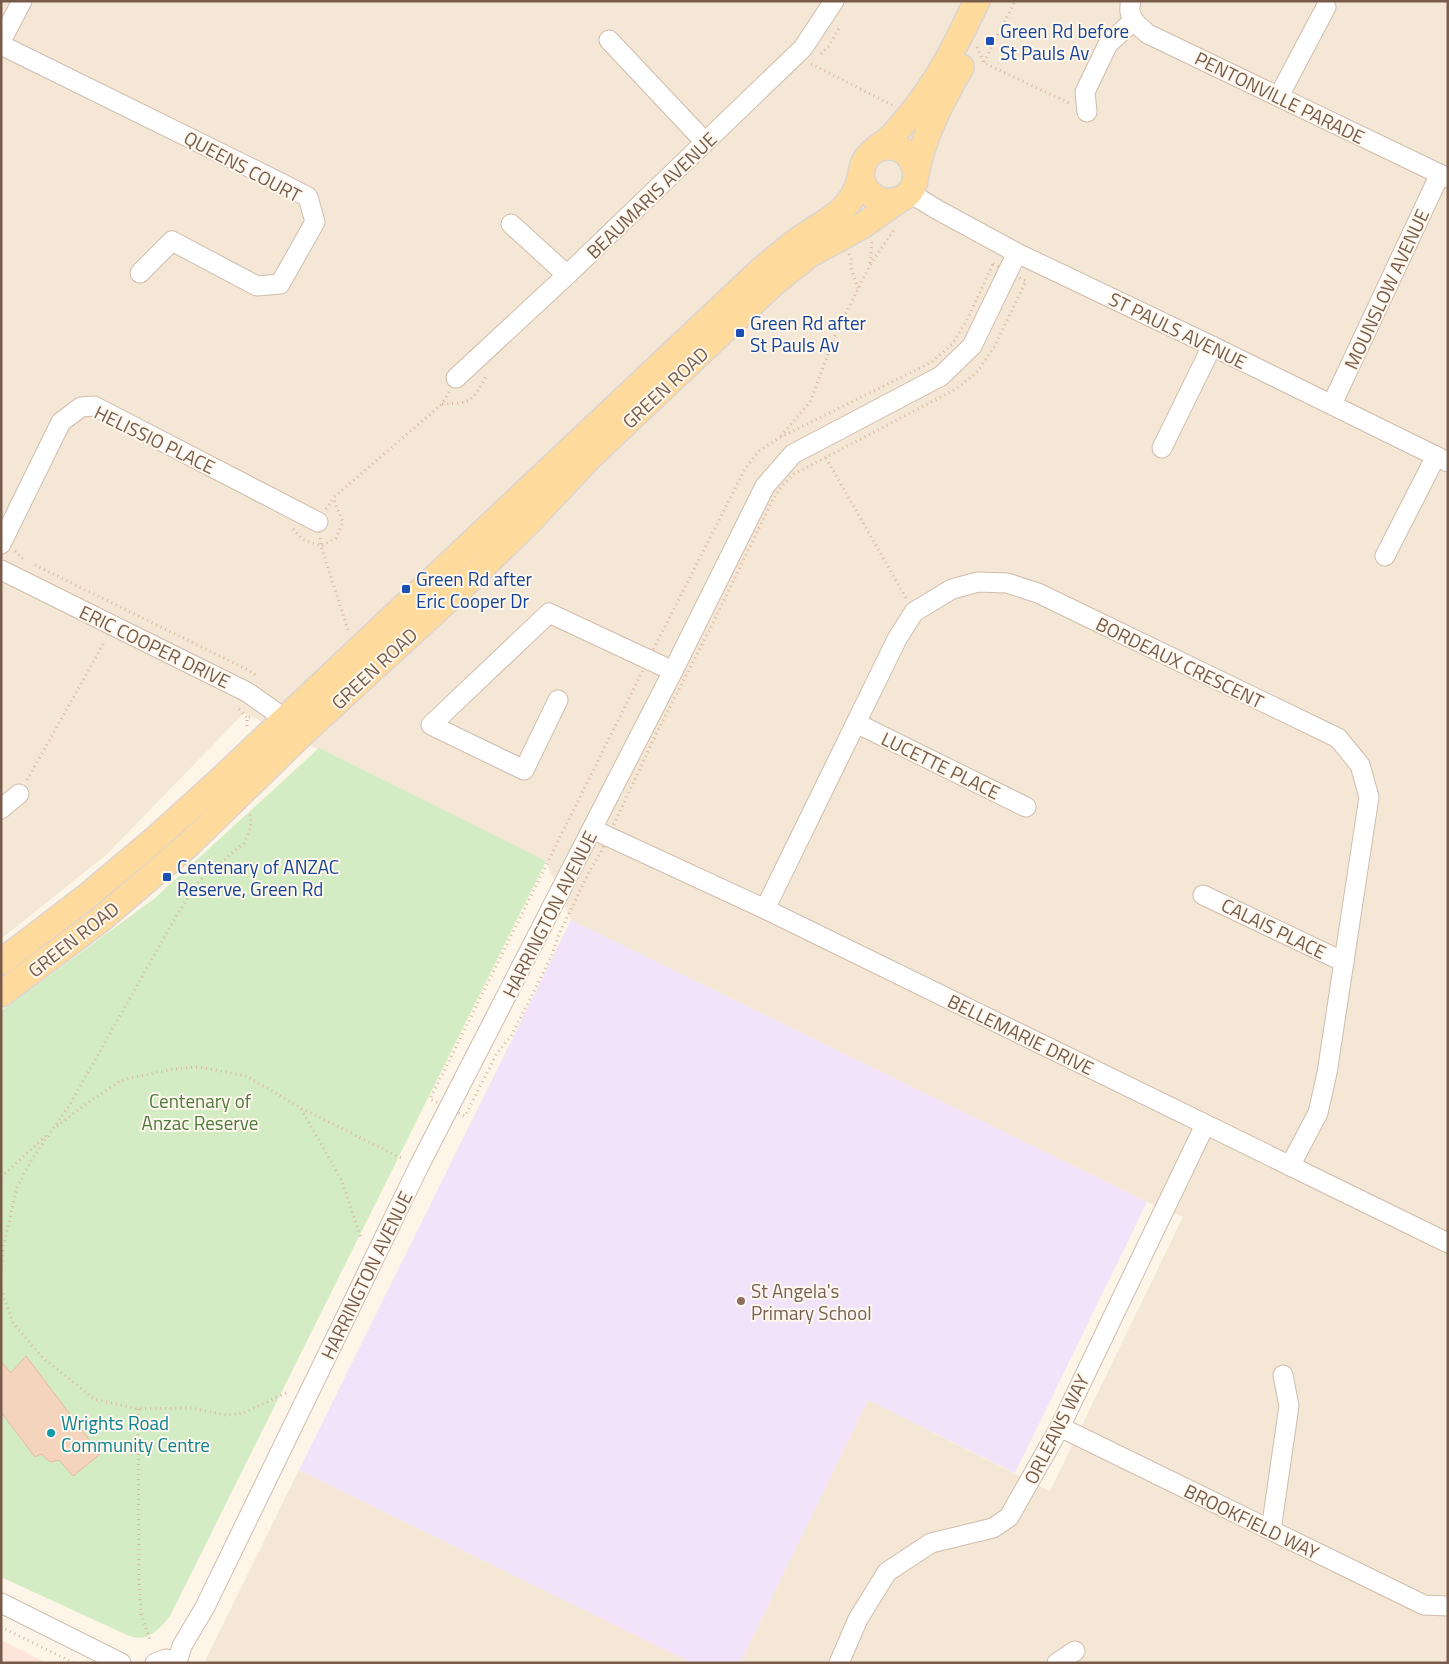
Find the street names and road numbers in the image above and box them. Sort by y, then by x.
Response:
street label: PENTONVILLE PARADE [1190,43,1370,151]
street label: QUEENS COURT [179,123,307,209]
street label: BEAUMARIS AVENUE [579,125,723,265]
street label: MOUNSLOW AVENUE [1336,204,1436,374]
street label: ST PAULS AVENUE [1104,284,1252,376]
street label: GREEN ROAD [615,339,715,435]
street label: HELISSIO PLACE [90,397,220,481]
street label: ERIC COOPER DRIVE [75,597,235,695]
street label: BORDEAUX CRESCENT [1091,609,1269,715]
street label: GREEN ROAD [324,620,424,716]
street label: LUCETTE PLACE [877,724,1005,806]
street label: HARRINGTON AVENUE [494,825,604,1003]
street label: CALAIS PLACE [1217,890,1331,966]
street label: GREEN ROAD [21,894,125,984]
street label: BELLEMARIE DRIVE [943,986,1099,1082]
street label: HARRINGTON AVENUE [313,1186,419,1364]
street label: ORLEANS WAY [1016,1368,1096,1489]
street label: BROOKFIELD WAY [1180,1476,1325,1567]

